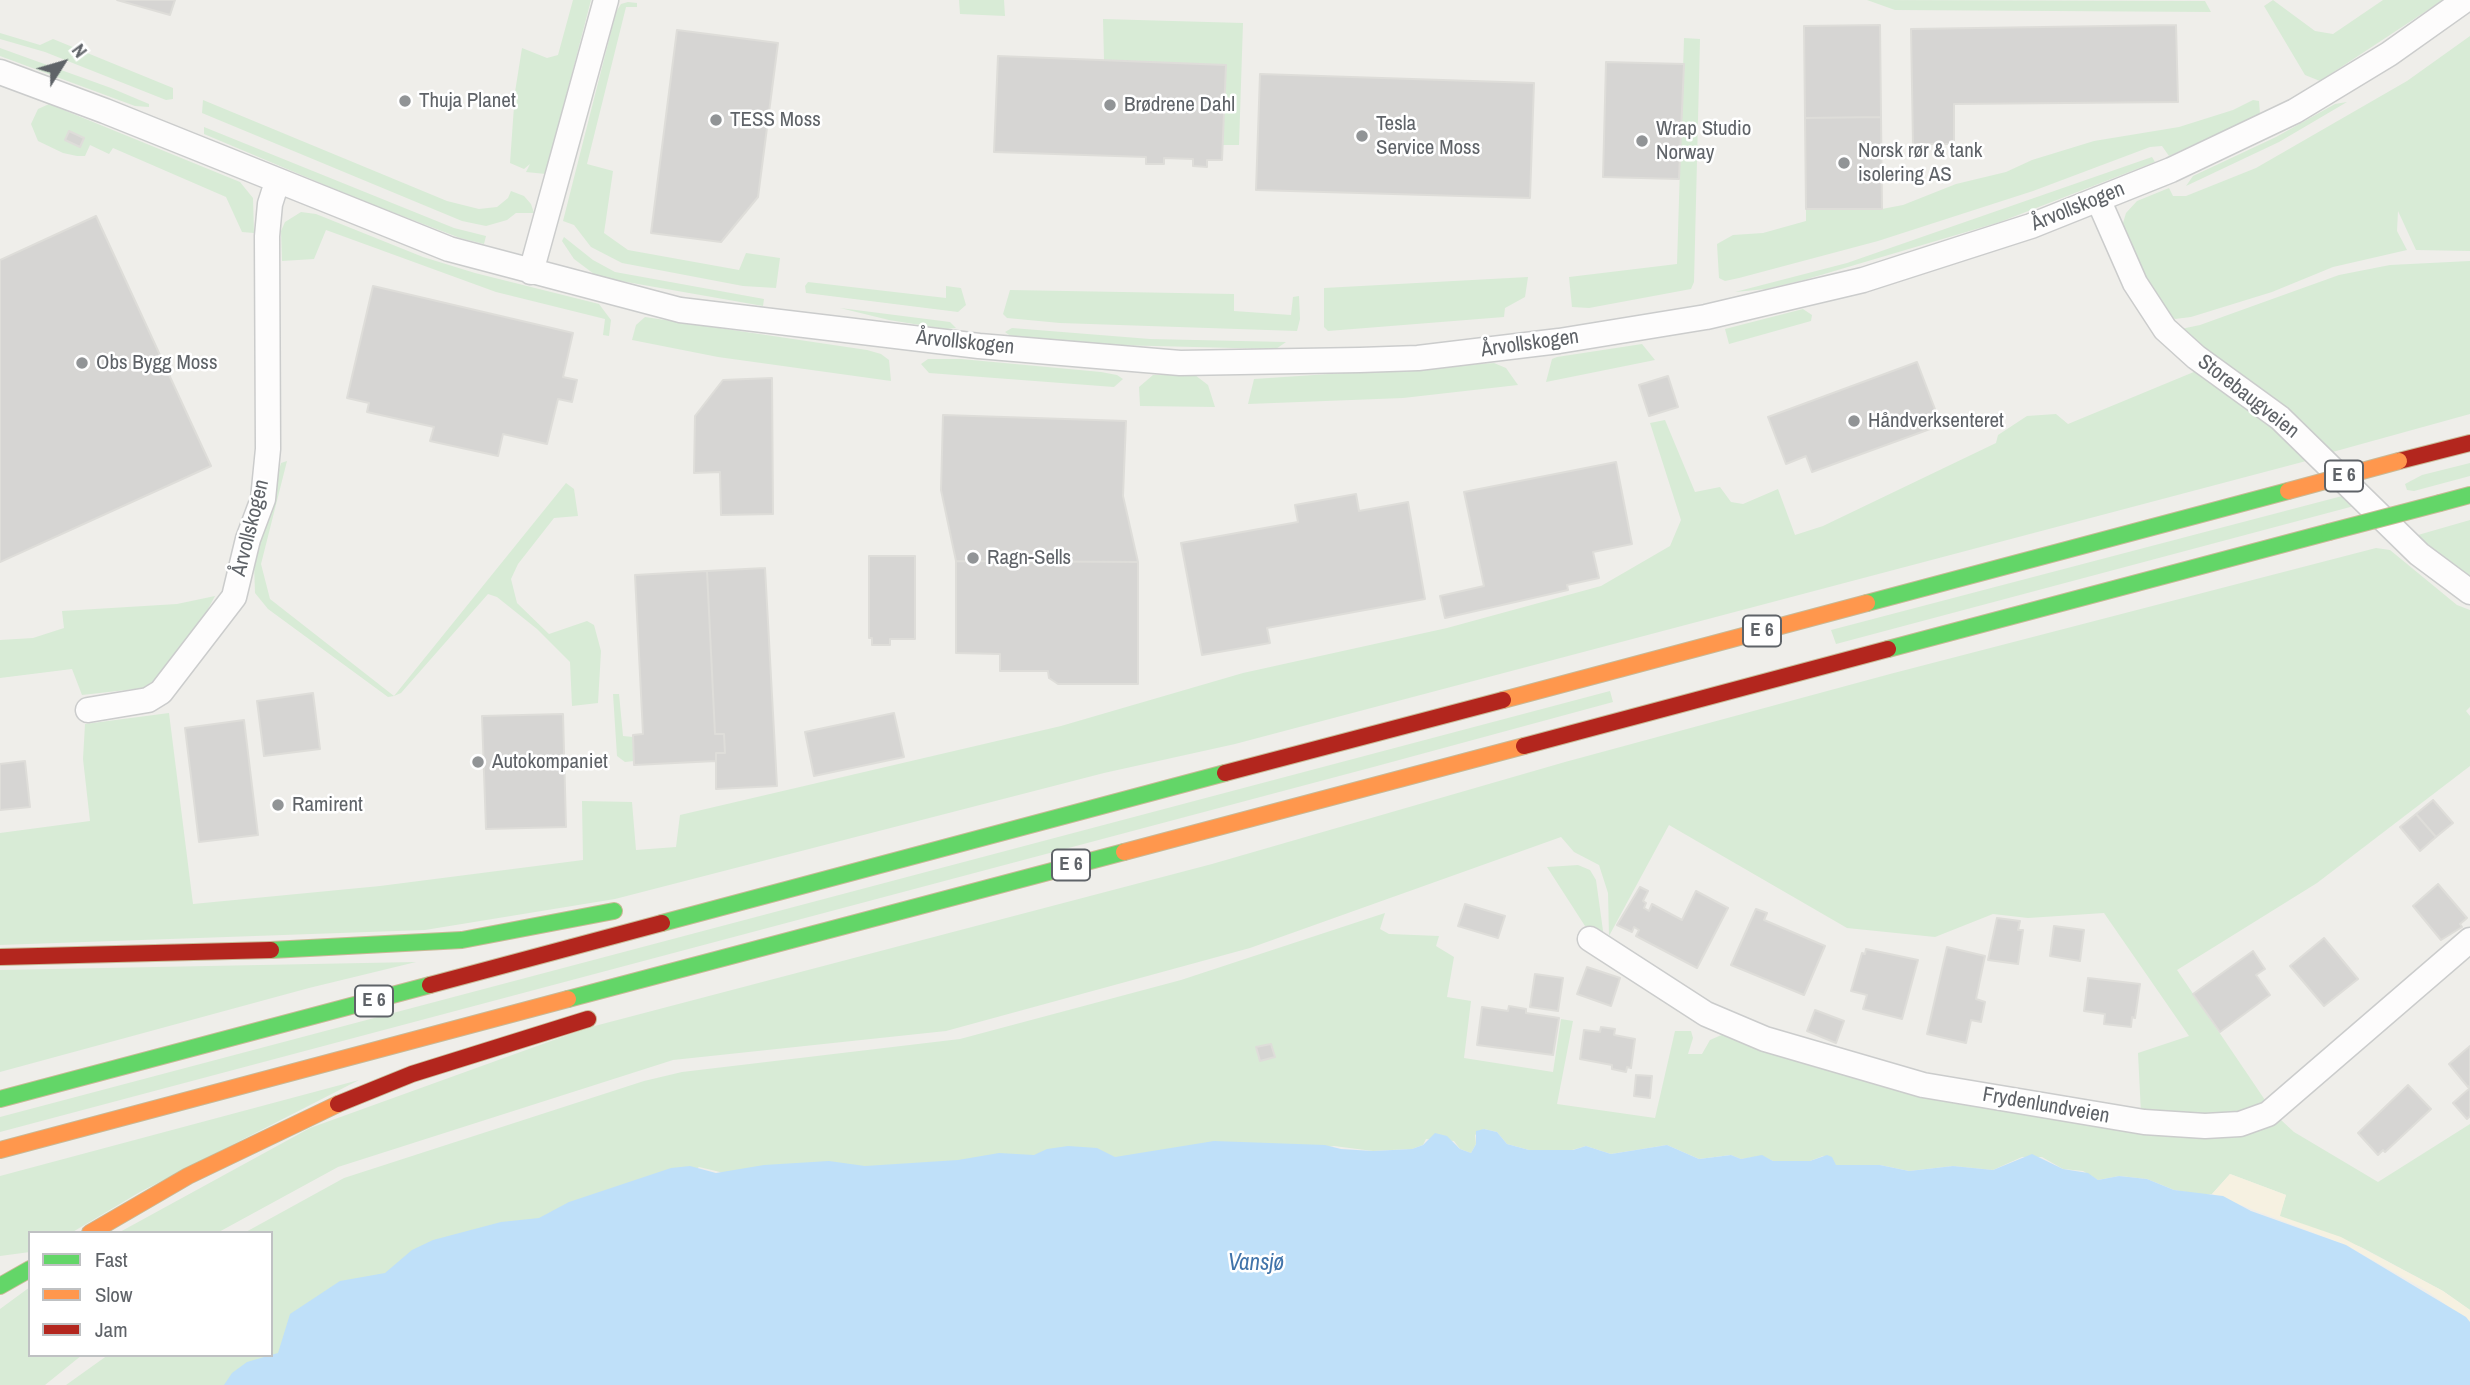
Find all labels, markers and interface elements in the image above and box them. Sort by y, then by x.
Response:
north arrow [28,28,98,98]
text: N [66,38,94,63]
place label: Thuja Planet [419,88,516,114]
place label: Brødrene Dahl [1124,92,1235,118]
marker: Thuja Planet [397,93,413,109]
marker: Brødrene Dahl [1102,97,1118,113]
place label: TESS Moss [730,107,821,133]
place label: Tesla Service Moss [1376,111,1480,161]
marker: TESS Moss [708,112,724,128]
place label: Wrap Studio Norway [1656,116,1751,166]
marker: Tesla Service Moss [1354,128,1370,144]
marker: Wrap Studio Norway [1634,133,1650,149]
place label: Norsk rør & tank isolering AS [1858,138,1982,188]
marker: Norsk rør & tank isolering AS [1836,155,1852,171]
street label: Årvollskogen [2028,177,2128,237]
street label: Årvollskogen [915,325,1015,361]
street label: Årvollskogen [1479,325,1581,363]
place label: Obs Bygg Moss [96,350,218,376]
street label: Storebaugveien [2192,350,2304,444]
marker: Obs Bygg Moss [74,355,90,371]
place label: Håndverksenteret [1868,408,2004,434]
marker: Håndverksenteret [1846,413,1862,429]
road number: E 6 [2325,461,2363,491]
street label: Årvollskogen [227,477,275,579]
place label: Ragn-Sells [987,545,1071,571]
marker: Ragn-Sells [965,550,981,566]
road number: E 6 [1743,616,1781,646]
place label: Autokompaniet [492,749,608,775]
marker: Autokompaniet [470,754,486,770]
place label: Ramirent [292,792,363,818]
marker: Ramirent [270,797,286,813]
road number: E 6 [1052,850,1090,880]
road number: E 6 [355,986,393,1016]
street label: Frydenlundveien [1981,1082,2111,1130]
legend [28,1231,273,1357]
text: Fast [95,1245,128,1274]
water label: Vansjø [1228,1250,1284,1278]
text: Slow [95,1280,132,1309]
text: Jam [95,1315,128,1344]

